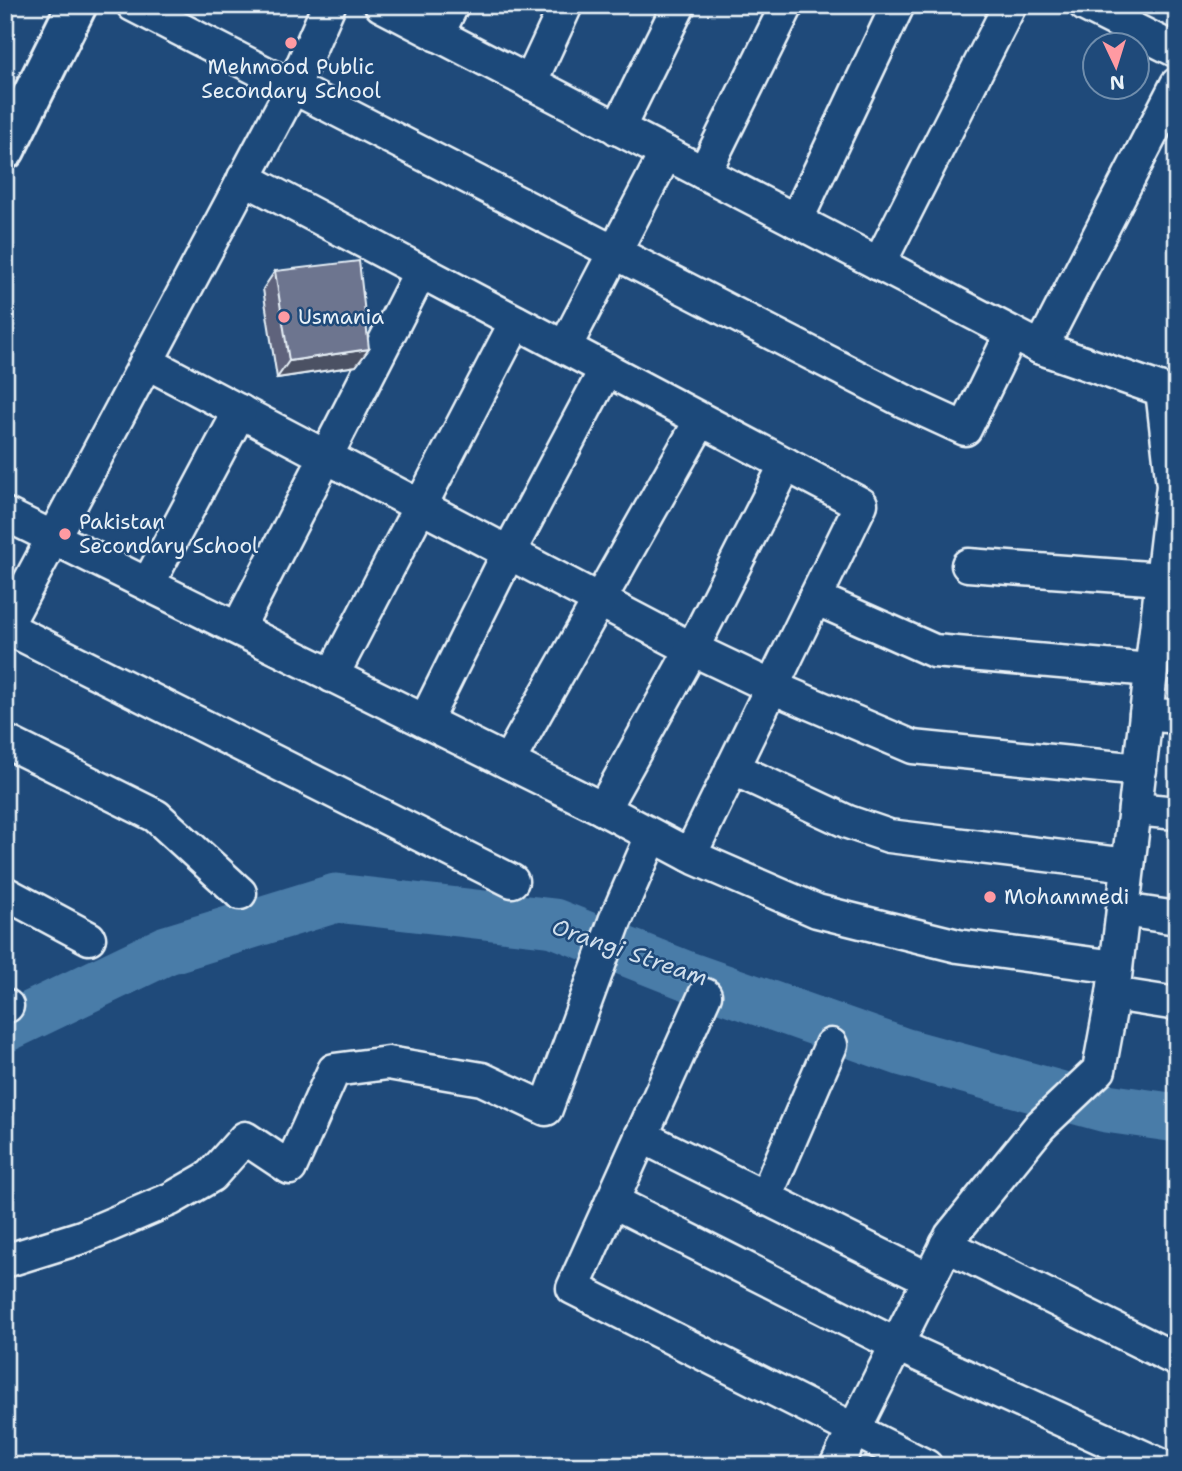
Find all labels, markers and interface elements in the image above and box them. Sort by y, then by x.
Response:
north arrow [1080,32,1150,102]
marker: Mehmood Public Secondary School [283,35,299,51]
place label: Mehmood Public Secondary School [201,53,381,105]
text: N [1109,69,1126,95]
place label: Usmania [298,303,384,331]
marker: Usmania [276,309,292,325]
place label: Pakistan Secondary School [79,508,259,560]
marker: Pakistan Secondary School [57,526,73,542]
place label: Mohammedi [1004,883,1129,911]
marker: Mohammedi [982,889,998,905]
water label: Orangi Stream [548,911,712,993]

